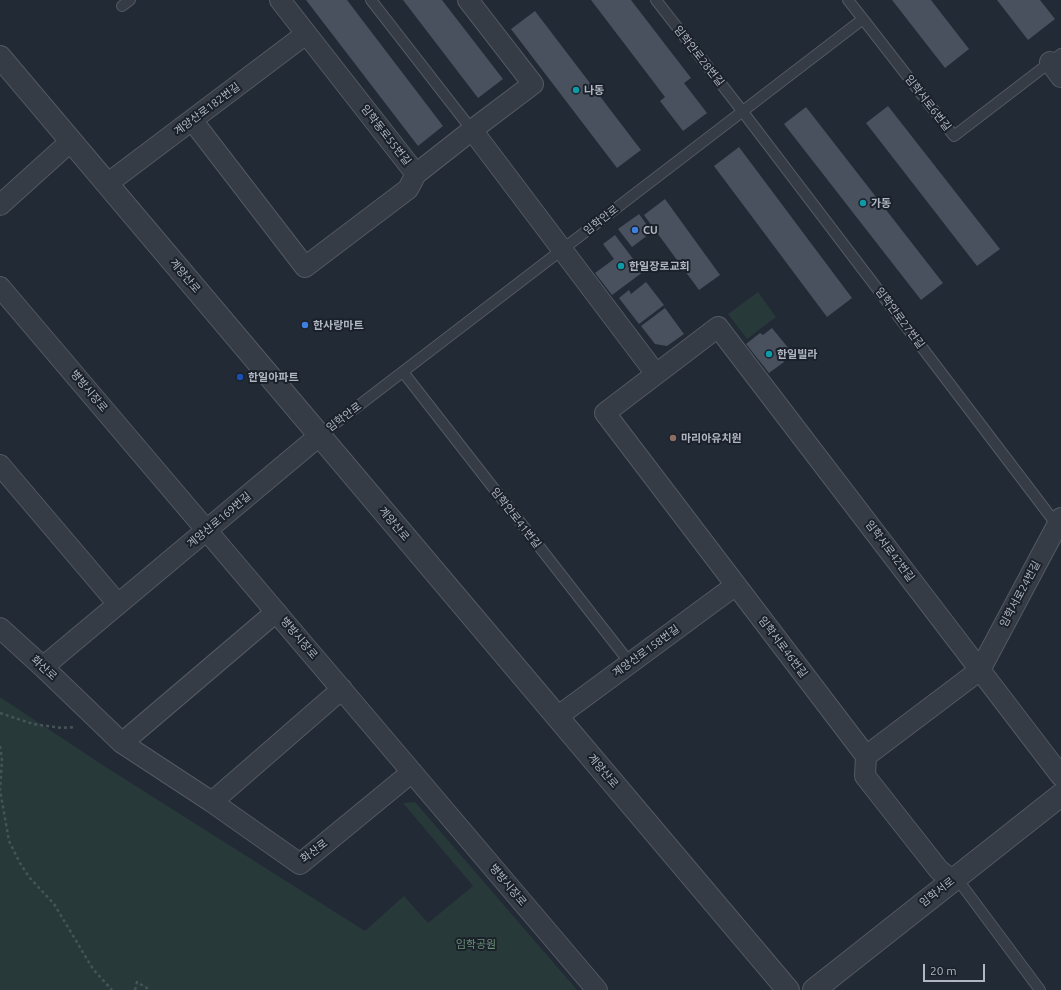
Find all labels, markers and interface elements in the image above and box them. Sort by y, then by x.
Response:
street label: 임학안로28번길 [671,23,727,89]
street label: 임학서로6번길 [902,73,954,133]
street label: 계양산로182번길 [171,80,243,138]
place label: 나동 [584,83,604,97]
marker: 나동 [571,85,581,95]
street label: 임학동로55번길 [358,102,414,168]
place label: 가동 [871,196,891,210]
marker: 가동 [858,198,868,208]
street label: 임학안로 [581,202,621,238]
place label: CU [643,223,658,237]
marker: CU [630,225,640,235]
street label: 계양산로 [167,256,203,296]
place label: 한일장로교회 [629,259,690,273]
marker: 한일장로교회 [616,261,626,271]
street label: 임학안로27번길 [873,285,927,351]
place label: 한사랑마트 [313,318,364,332]
marker: 한사랑마트 [300,320,310,330]
place label: 한일빌라 [777,347,817,361]
marker: 한일빌라 [764,349,774,359]
street label: 병방시장로 [68,367,110,415]
place label: 한일아파트 [248,370,299,384]
marker: 한일아파트 [235,372,245,382]
street label: 임학안로 [324,400,364,434]
place label: 마리아유치원 [681,431,742,445]
marker: 마리아유치원 [668,433,678,443]
street label: 임학안로41번길 [488,485,544,551]
street label: 계양산로169번길 [184,489,254,551]
street label: 계양산로 [376,504,412,544]
street label: 임학서로42번길 [863,518,917,584]
street label: 임학서로24번길 [997,559,1043,629]
street label: 병방시장로 [278,614,320,662]
street label: 임학서로46번길 [756,614,810,680]
street label: 계양산로158번길 [610,622,682,680]
street label: 화산로 [28,653,60,683]
street label: 계양산로 [585,751,621,791]
street label: 화산로 [298,837,330,865]
street label: 병방시장로 [487,861,529,909]
street label: 임학서로 [917,874,957,910]
park label: 임학공원 [456,937,496,951]
scale bar [925,956,987,982]
text: 20 m [930,964,957,977]

